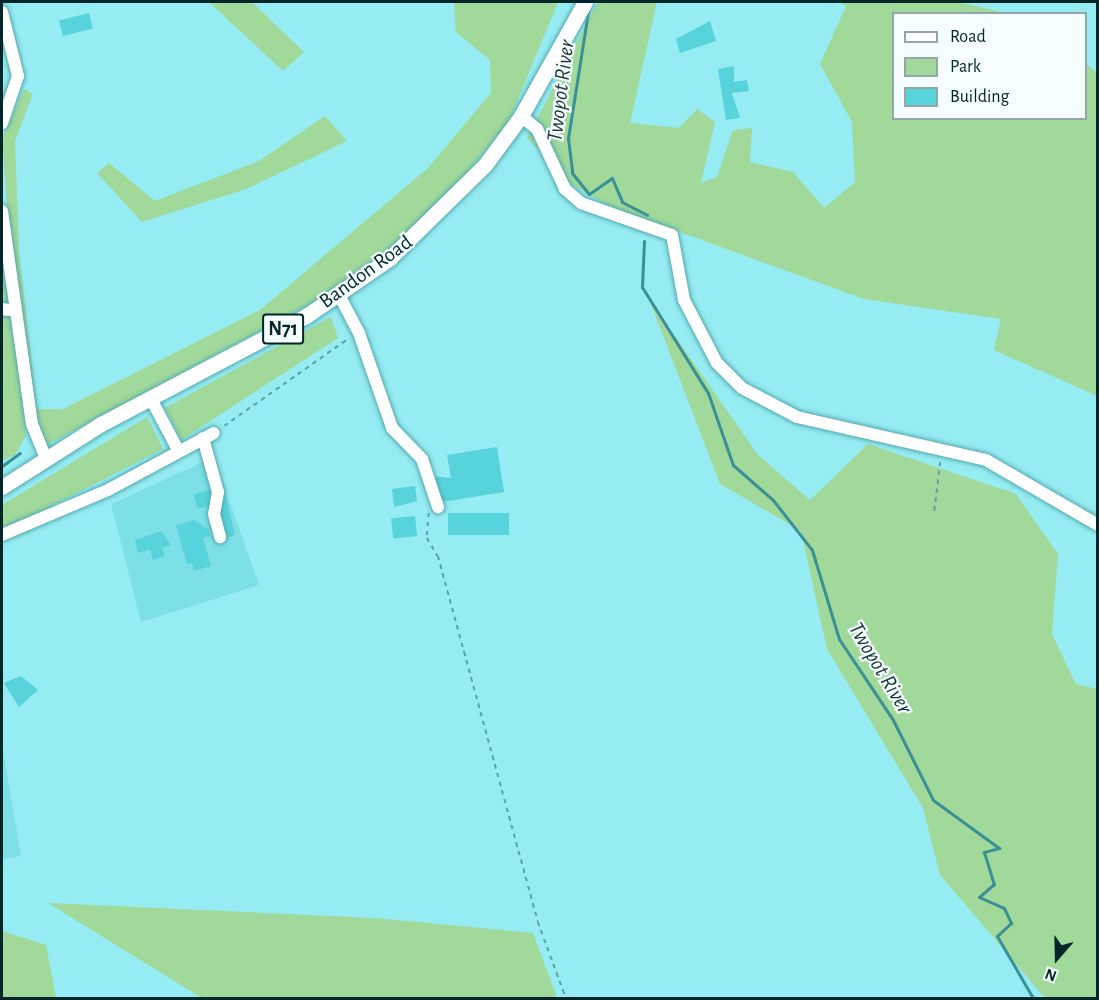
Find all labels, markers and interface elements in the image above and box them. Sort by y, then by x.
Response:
legend [892,12,1087,120]
text: Road [950,28,986,46]
water label: Twopot River [542,39,580,143]
text: Park [950,58,981,76]
text: Building [950,88,1009,106]
street label: Bandon Road [315,230,417,314]
road number: N71 [262,312,304,346]
water label: Twopot River [842,617,918,719]
north arrow [1027,928,1087,988]
text: N [1043,965,1059,984]

